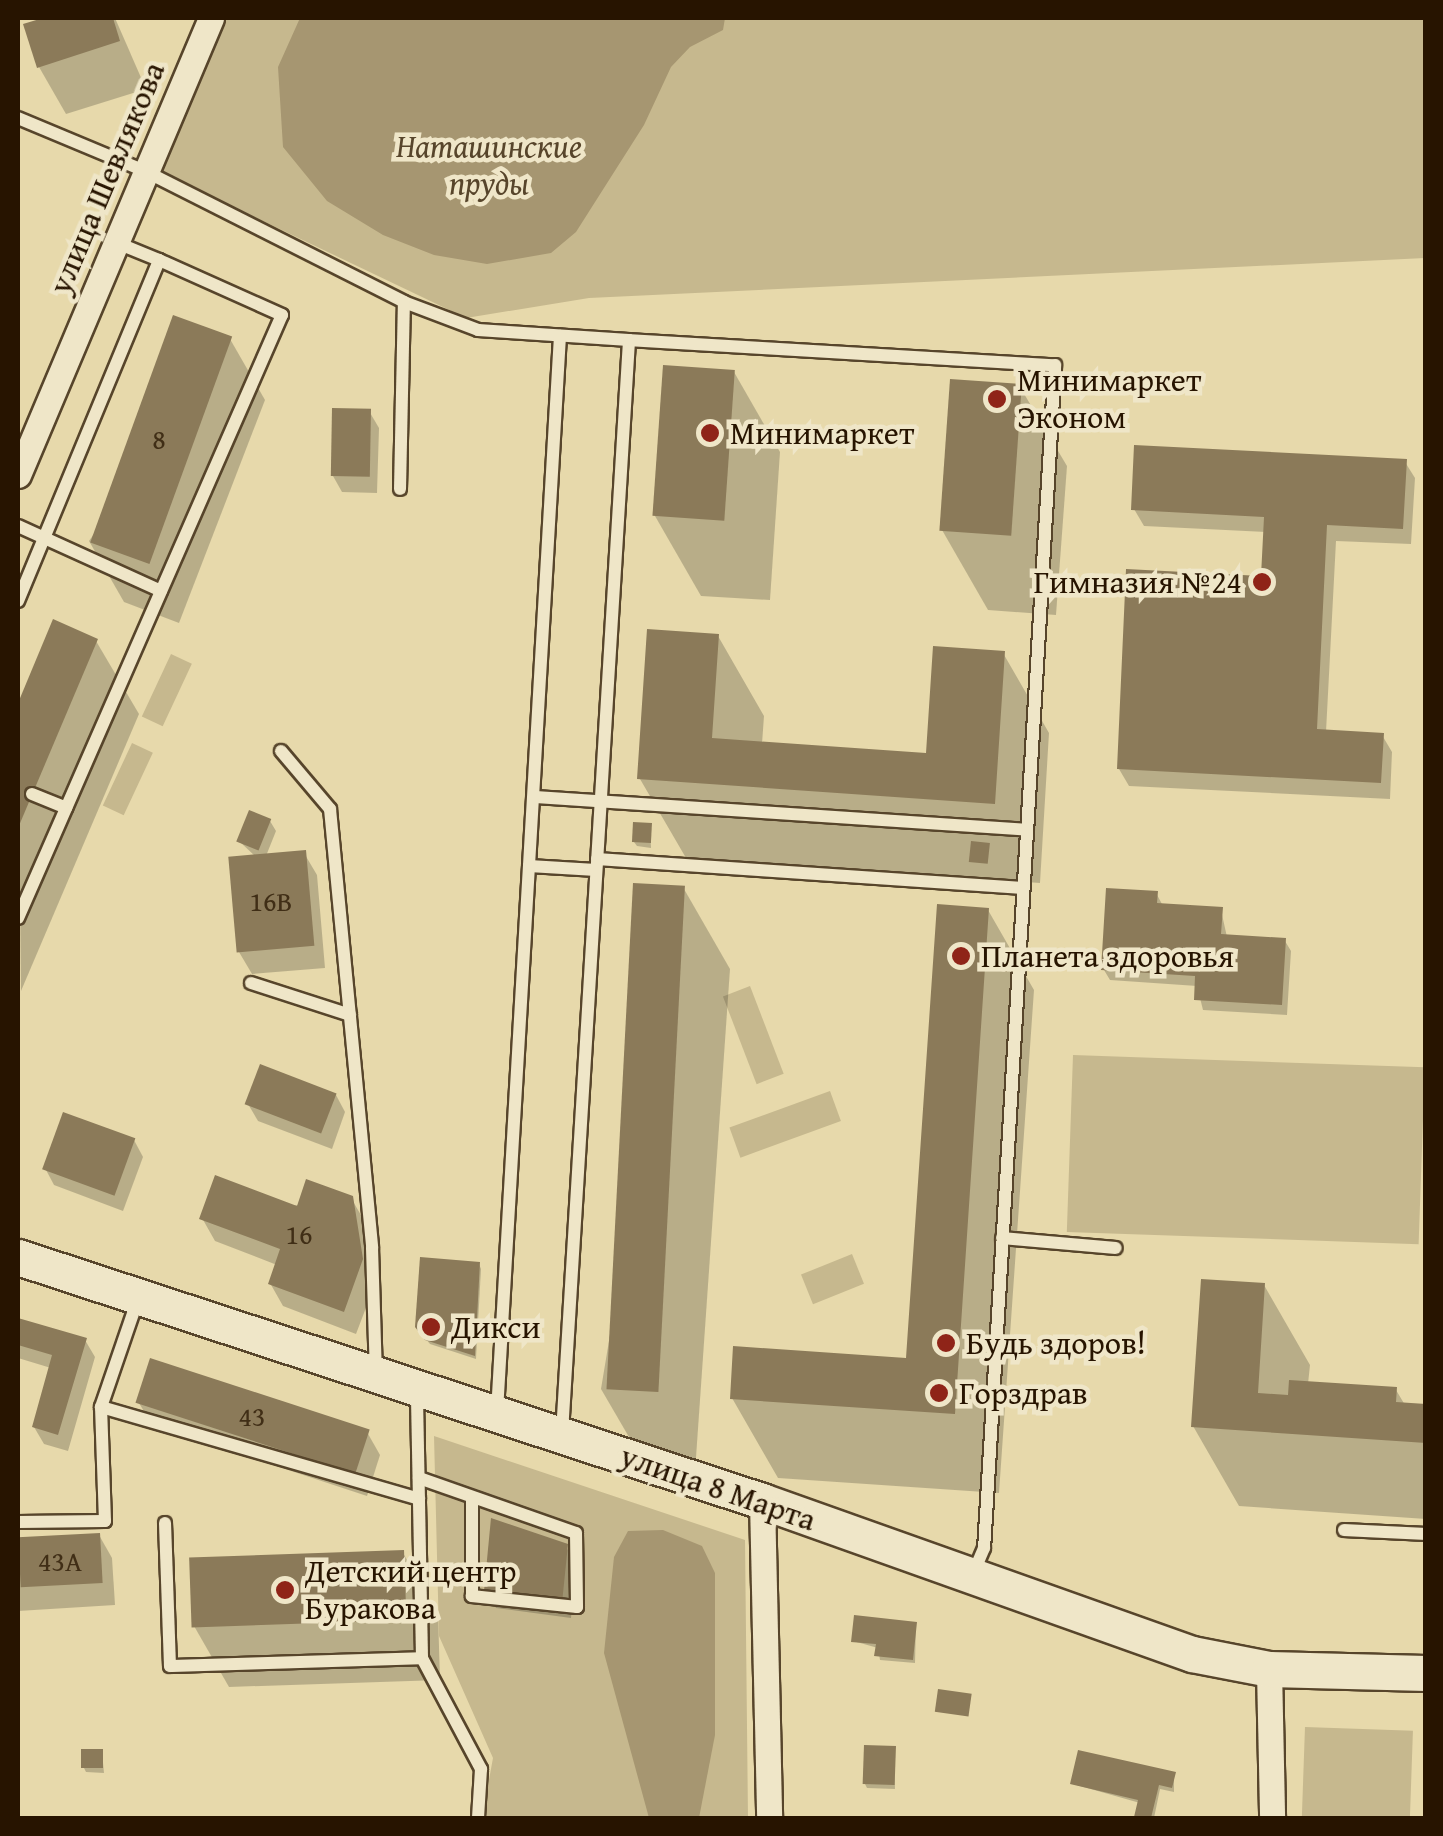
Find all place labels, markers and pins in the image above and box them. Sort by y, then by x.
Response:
place label: Минимаркет Эконом [1017,362,1201,437]
marker: Минимаркет Эконом [986,388,1008,410]
place label: Минимаркет [730,414,914,452]
marker: Минимаркет [699,422,721,444]
place label: Гимназия №24 [1034,563,1242,601]
marker: Гимназия №24 [1251,571,1273,593]
place label: Планета здоровья [981,937,1234,975]
marker: Планета здоровья [950,945,972,967]
place label: Дикси [451,1308,540,1346]
marker: Дикси [420,1316,442,1338]
place label: Будь здоров! [966,1324,1146,1362]
marker: Будь здоров! [935,1332,957,1354]
place label: Горздрав [959,1374,1088,1412]
marker: Горздрав [928,1382,950,1404]
place label: Детский центр Буракова [305,1553,516,1628]
marker: Детский центр Буракова [274,1579,296,1601]

